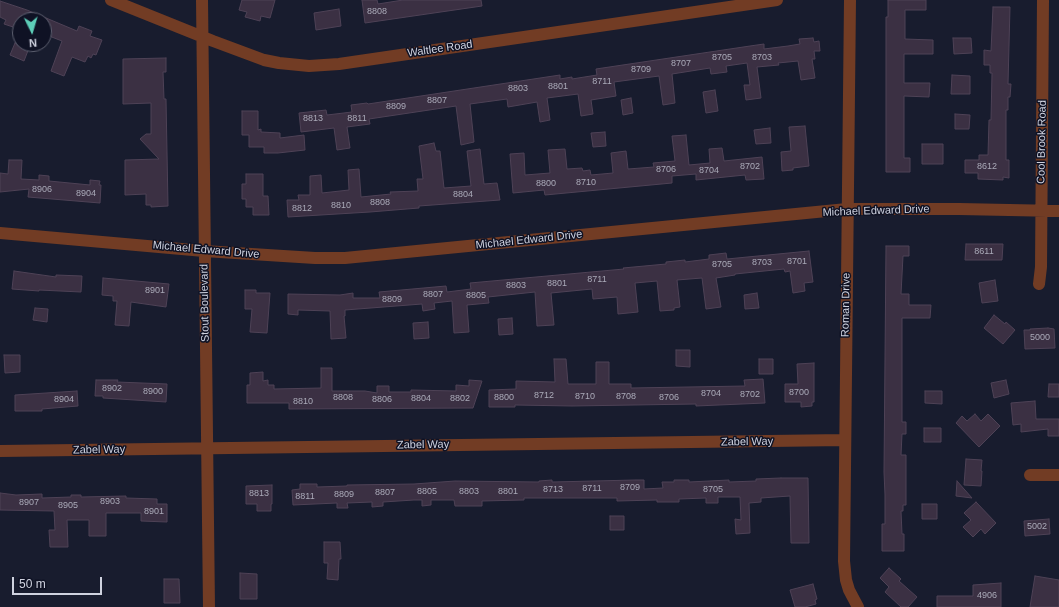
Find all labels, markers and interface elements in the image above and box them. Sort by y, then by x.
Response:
house number: 8808 [367,7,387,17]
north arrow [12,12,52,52]
text: N [28,37,37,49]
street label: Waltlee Road [407,38,473,60]
house number: 8705 [712,53,732,63]
house number: 8703 [752,53,772,63]
house number: 8707 [671,59,691,69]
house number: 8709 [631,65,651,75]
house number: 8711 [592,77,612,87]
house number: 8801 [548,82,568,92]
house number: 8803 [508,84,528,94]
house number: 8807 [427,96,447,106]
street label: Cool Brook Road [1035,100,1049,184]
house number: 8809 [386,102,406,112]
house number: 8813 [303,114,323,124]
house number: 8811 [347,114,367,124]
house number: 8702 [740,162,760,172]
house number: 8612 [977,162,997,172]
house number: 8706 [656,165,676,175]
house number: 8704 [699,166,719,176]
house number: 8710 [576,178,596,188]
house number: 8800 [536,179,556,189]
house number: 8906 [32,185,52,195]
house number: 8904 [76,189,96,199]
house number: 8804 [453,190,473,200]
house number: 8808 [370,198,390,208]
house number: 8810 [331,201,351,211]
street label: Michael Edward Drive [822,203,930,219]
house number: 8812 [292,204,312,214]
street label: Michael Edward Drive [475,228,583,252]
street label: Michael Edward Drive [152,239,260,261]
house number: 8611 [974,247,994,257]
house number: 8701 [787,257,807,267]
house number: 8703 [752,258,772,268]
house number: 8705 [712,260,732,270]
street label: Stout Boulevard [198,264,212,342]
street label: Roman Drive [839,273,853,337]
house number: 8711 [587,275,607,285]
house number: 8801 [547,279,567,289]
house number: 8803 [506,281,526,291]
house number: 8901 [145,286,165,296]
house number: 8807 [423,290,443,300]
house number: 8805 [466,291,486,301]
house number: 8809 [382,295,402,305]
house number: 5000 [1030,333,1050,343]
house number: 8902 [102,384,122,394]
house number: 8900 [143,387,163,397]
house number: 8700 [789,388,809,398]
house number: 8704 [701,389,721,399]
house number: 8702 [740,390,760,400]
house number: 8712 [534,391,554,401]
house number: 8710 [575,392,595,402]
house number: 8708 [616,392,636,402]
house number: 8808 [333,393,353,403]
house number: 8800 [494,393,514,403]
house number: 8706 [659,393,679,403]
house number: 8804 [411,394,431,404]
house number: 8802 [450,394,470,404]
house number: 8904 [54,395,74,405]
house number: 8806 [372,395,392,405]
house number: 8810 [293,397,313,407]
street label: Zabel Way [721,435,773,449]
street label: Zabel Way [397,438,449,452]
street label: Zabel Way [73,443,125,457]
house number: 8709 [620,483,640,493]
house number: 8711 [582,484,602,494]
house number: 8713 [543,485,563,495]
house number: 8705 [703,485,723,495]
house number: 8805 [417,487,437,497]
house number: 8803 [459,487,479,497]
house number: 8801 [498,487,518,497]
house number: 8807 [375,488,395,498]
house number: 8813 [249,489,269,499]
house number: 8809 [334,490,354,500]
house number: 8811 [295,492,315,502]
house number: 8903 [100,497,120,507]
house number: 8907 [19,498,39,508]
house number: 8905 [58,501,78,511]
house number: 8901 [144,507,164,517]
house number: 5002 [1027,522,1047,532]
scale bar [14,569,104,595]
text: 50 m [19,577,46,591]
house number: 4906 [977,591,997,601]

